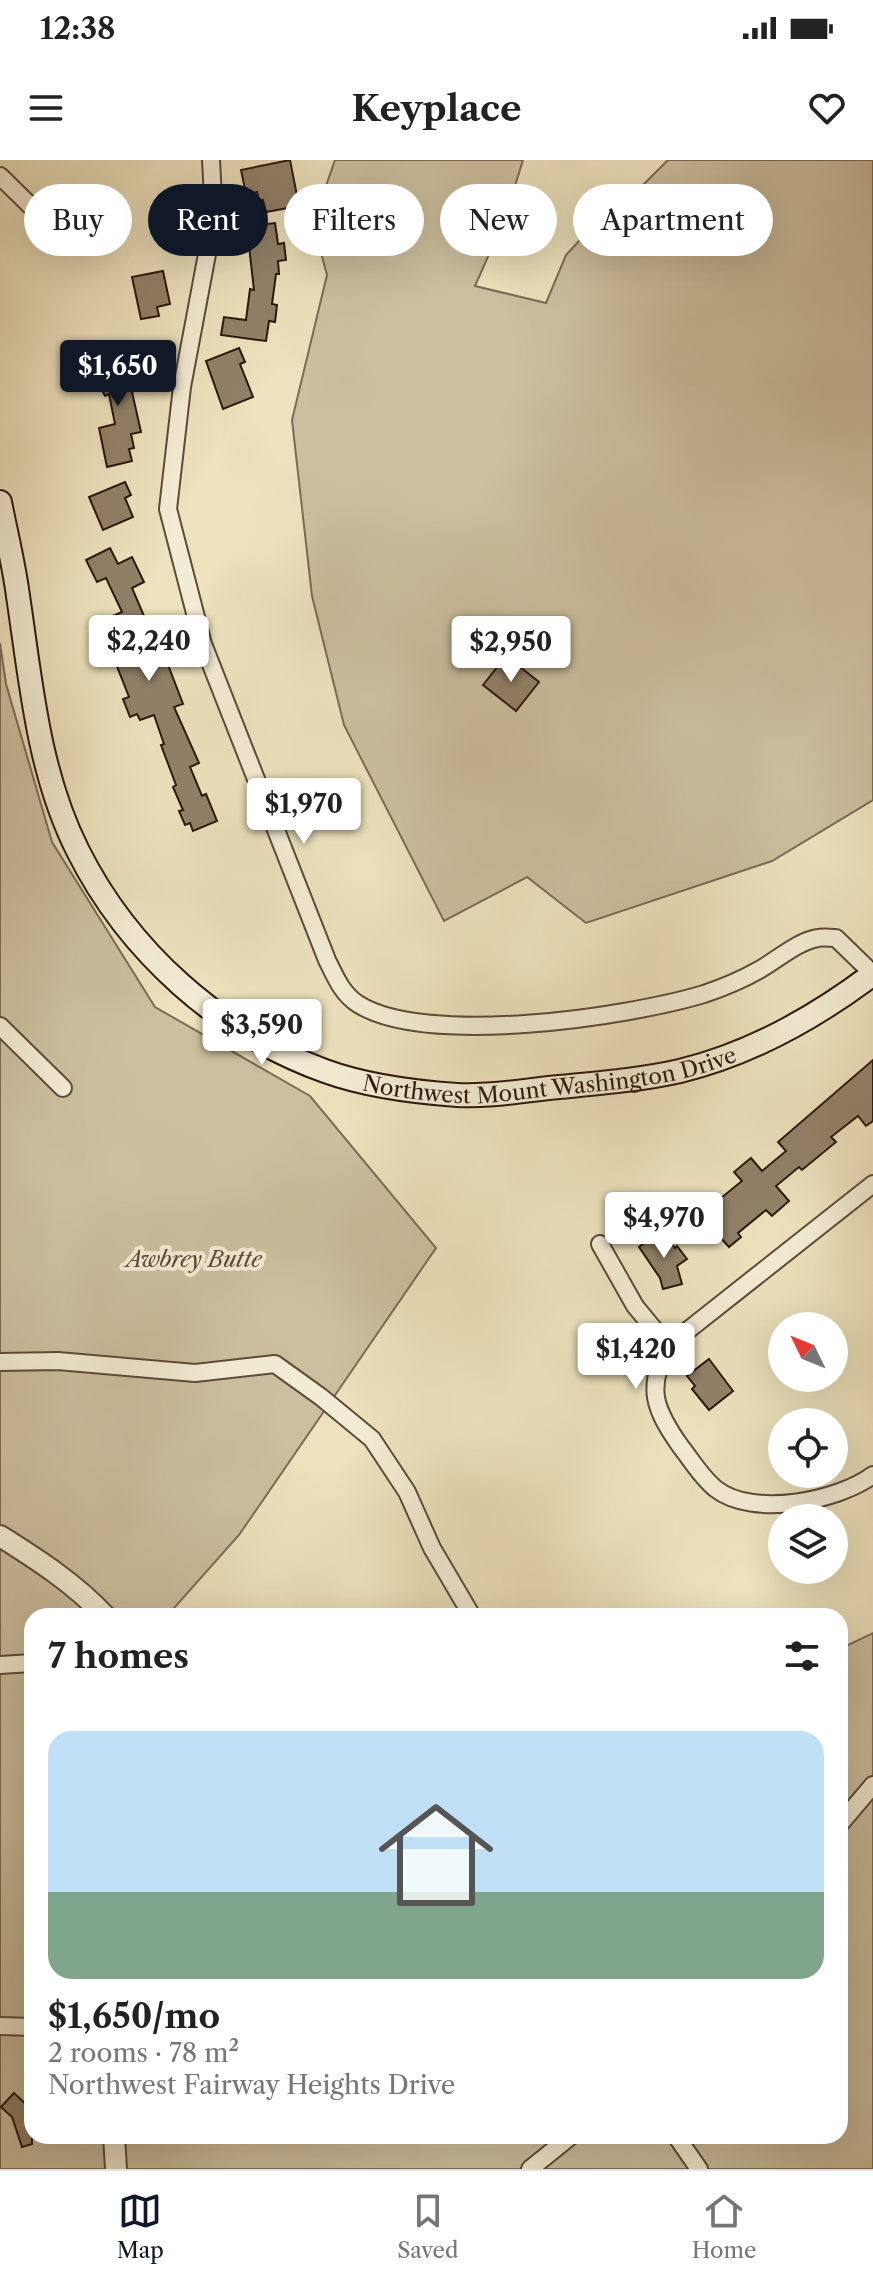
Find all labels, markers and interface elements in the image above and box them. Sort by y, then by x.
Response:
text: 12:38 [40,10,116,47]
icon: menu [24,86,68,130]
text: Keyplace [352,86,521,130]
icon: heart [805,86,849,130]
chip: Buy [24,184,132,256]
chip: Rent [148,184,268,256]
chip: Filters [284,184,424,256]
chip: New [440,184,557,256]
chip: Apartment [573,184,773,256]
pin: $1,650 [53,340,183,408]
text: $1,650 [78,350,158,382]
pin: $2,240 [84,615,214,683]
pin: $2,950 [446,616,576,684]
text: $2,240 [107,625,191,657]
text: $2,950 [470,626,552,658]
pin: $1,970 [239,778,369,846]
text: $1,970 [265,788,343,820]
pin: $3,590 [197,999,327,1067]
text: $3,590 [221,1009,303,1041]
street label: Northwest Mount Washington Drive [360,1041,740,1109]
pin: $4,970 [599,1192,729,1260]
text: $4,970 [623,1202,705,1234]
park label: Awbrey Butte [123,1246,263,1273]
north arrow [768,1312,848,1392]
map controls [768,1312,848,1584]
pin: $1,420 [571,1323,701,1391]
text: $1,420 [596,1333,676,1365]
button: locate [768,1408,848,1488]
button: layers [768,1504,848,1584]
icon: filters [780,1634,824,1678]
text: 7 homes [48,1635,189,1677]
icon: home [364,1783,508,1927]
text: $1,650/mo [48,1995,220,2037]
text: 2 rooms · 78 m² [48,2037,239,2069]
text: Northwest Fairway Heights Drive [48,2069,455,2101]
tab: Map [117,2189,164,2264]
tab: Saved [397,2189,458,2264]
tab: Home [692,2189,756,2264]

